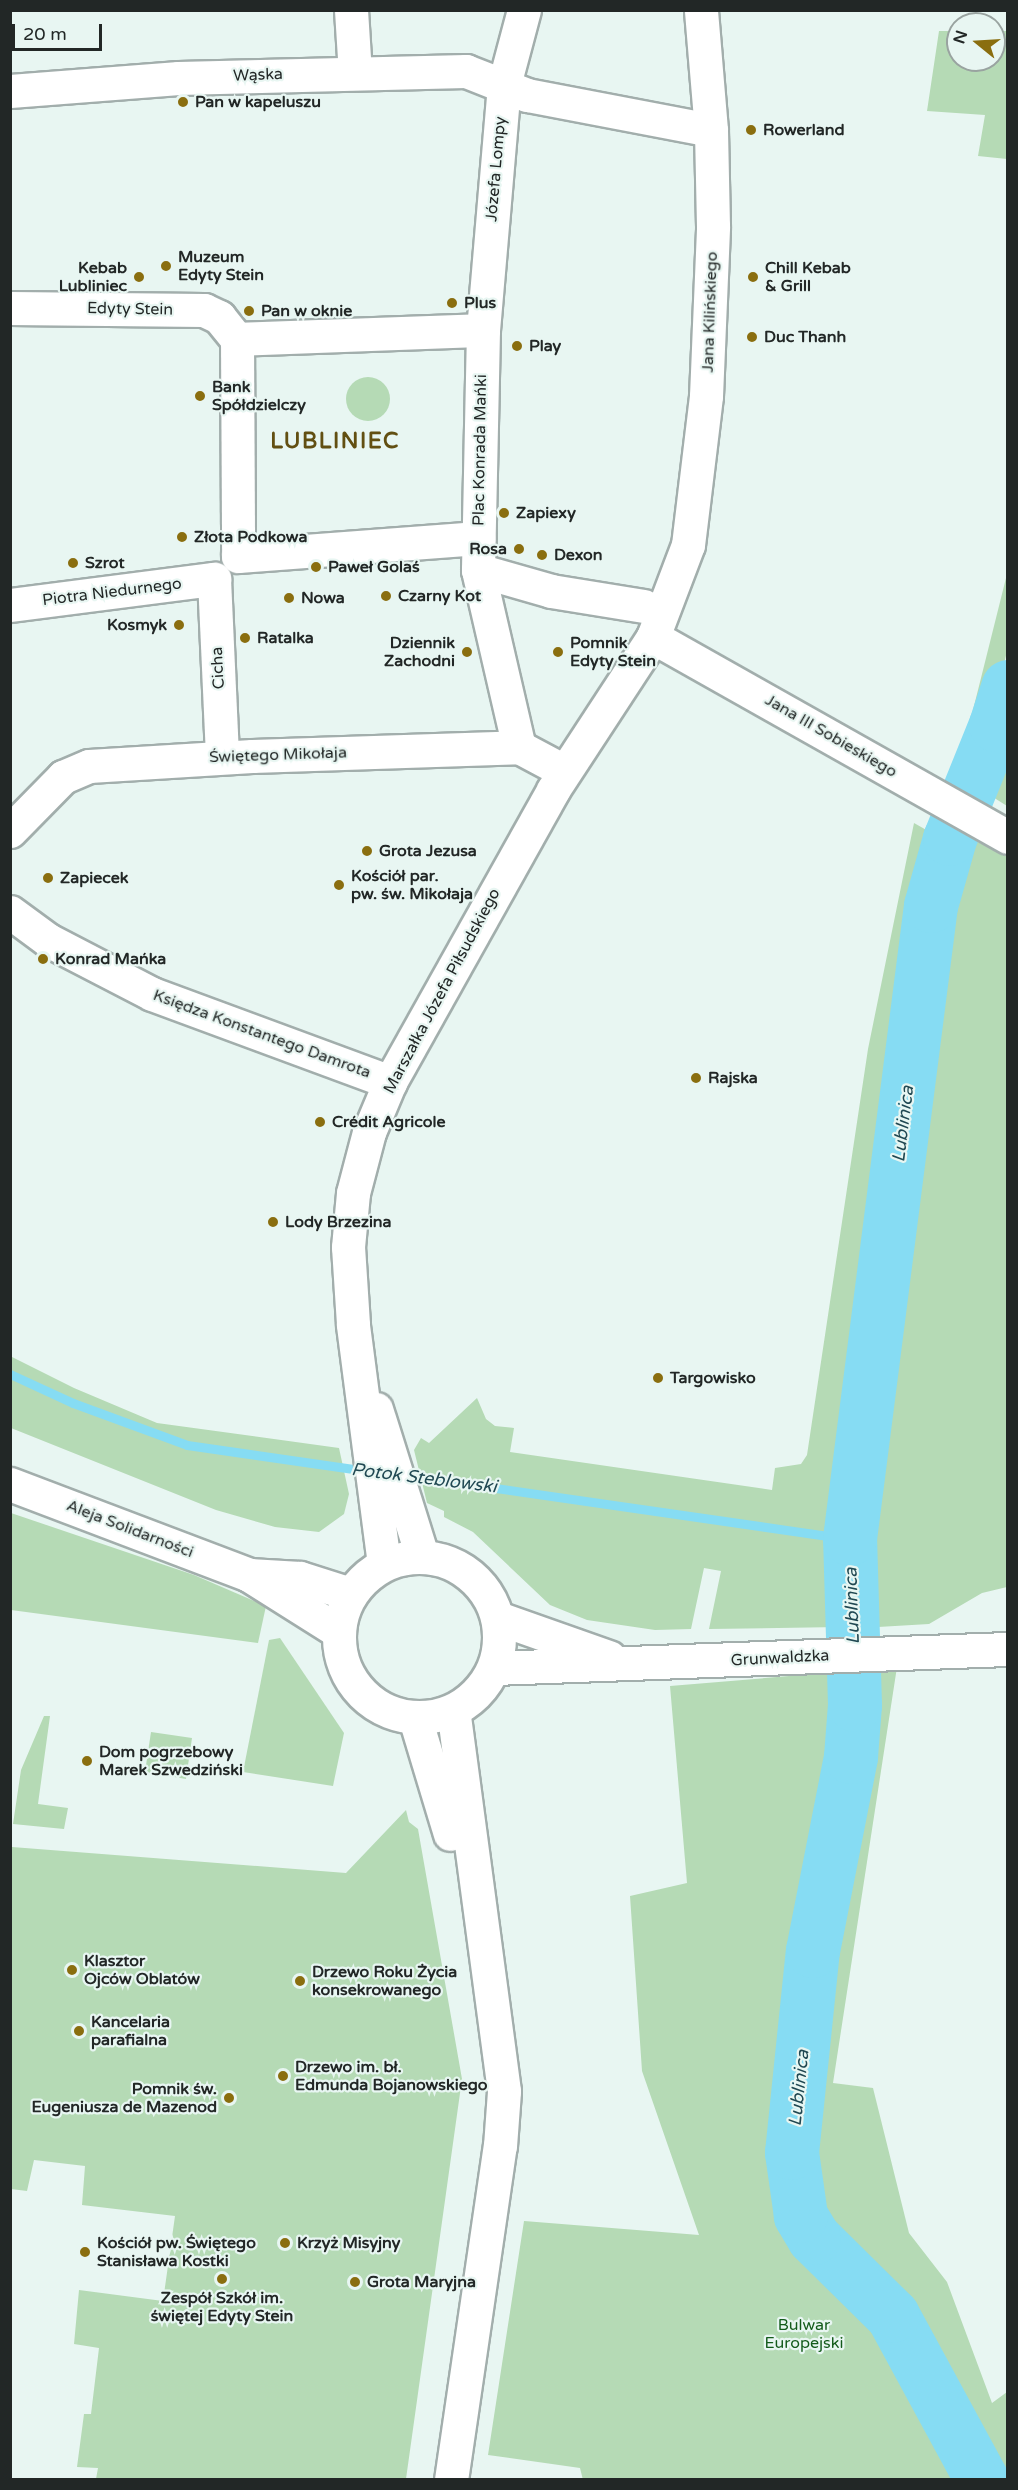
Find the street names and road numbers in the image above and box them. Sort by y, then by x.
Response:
street label: Wąska [233,65,283,85]
street label: Józefa Lompy [482,116,510,222]
street label: Jana Kilińskiego [698,251,722,373]
street label: Edyty Stein [87,299,173,319]
street label: Plac Konrada Mańki [469,374,491,526]
street label: Piotra Niedurnego [41,574,183,610]
street label: Cicha [207,646,229,690]
street label: Jana III Sobieskiego [762,690,900,782]
street label: Świętego Mikołaja [209,743,347,767]
street label: Marszałka Józefa Piłsudskiego [380,885,504,1097]
street label: Księdza Konstantego Damrota [150,986,374,1082]
street label: Aleja Solidarności [64,1496,196,1562]
street label: Grunwaldzka [730,1646,830,1670]

